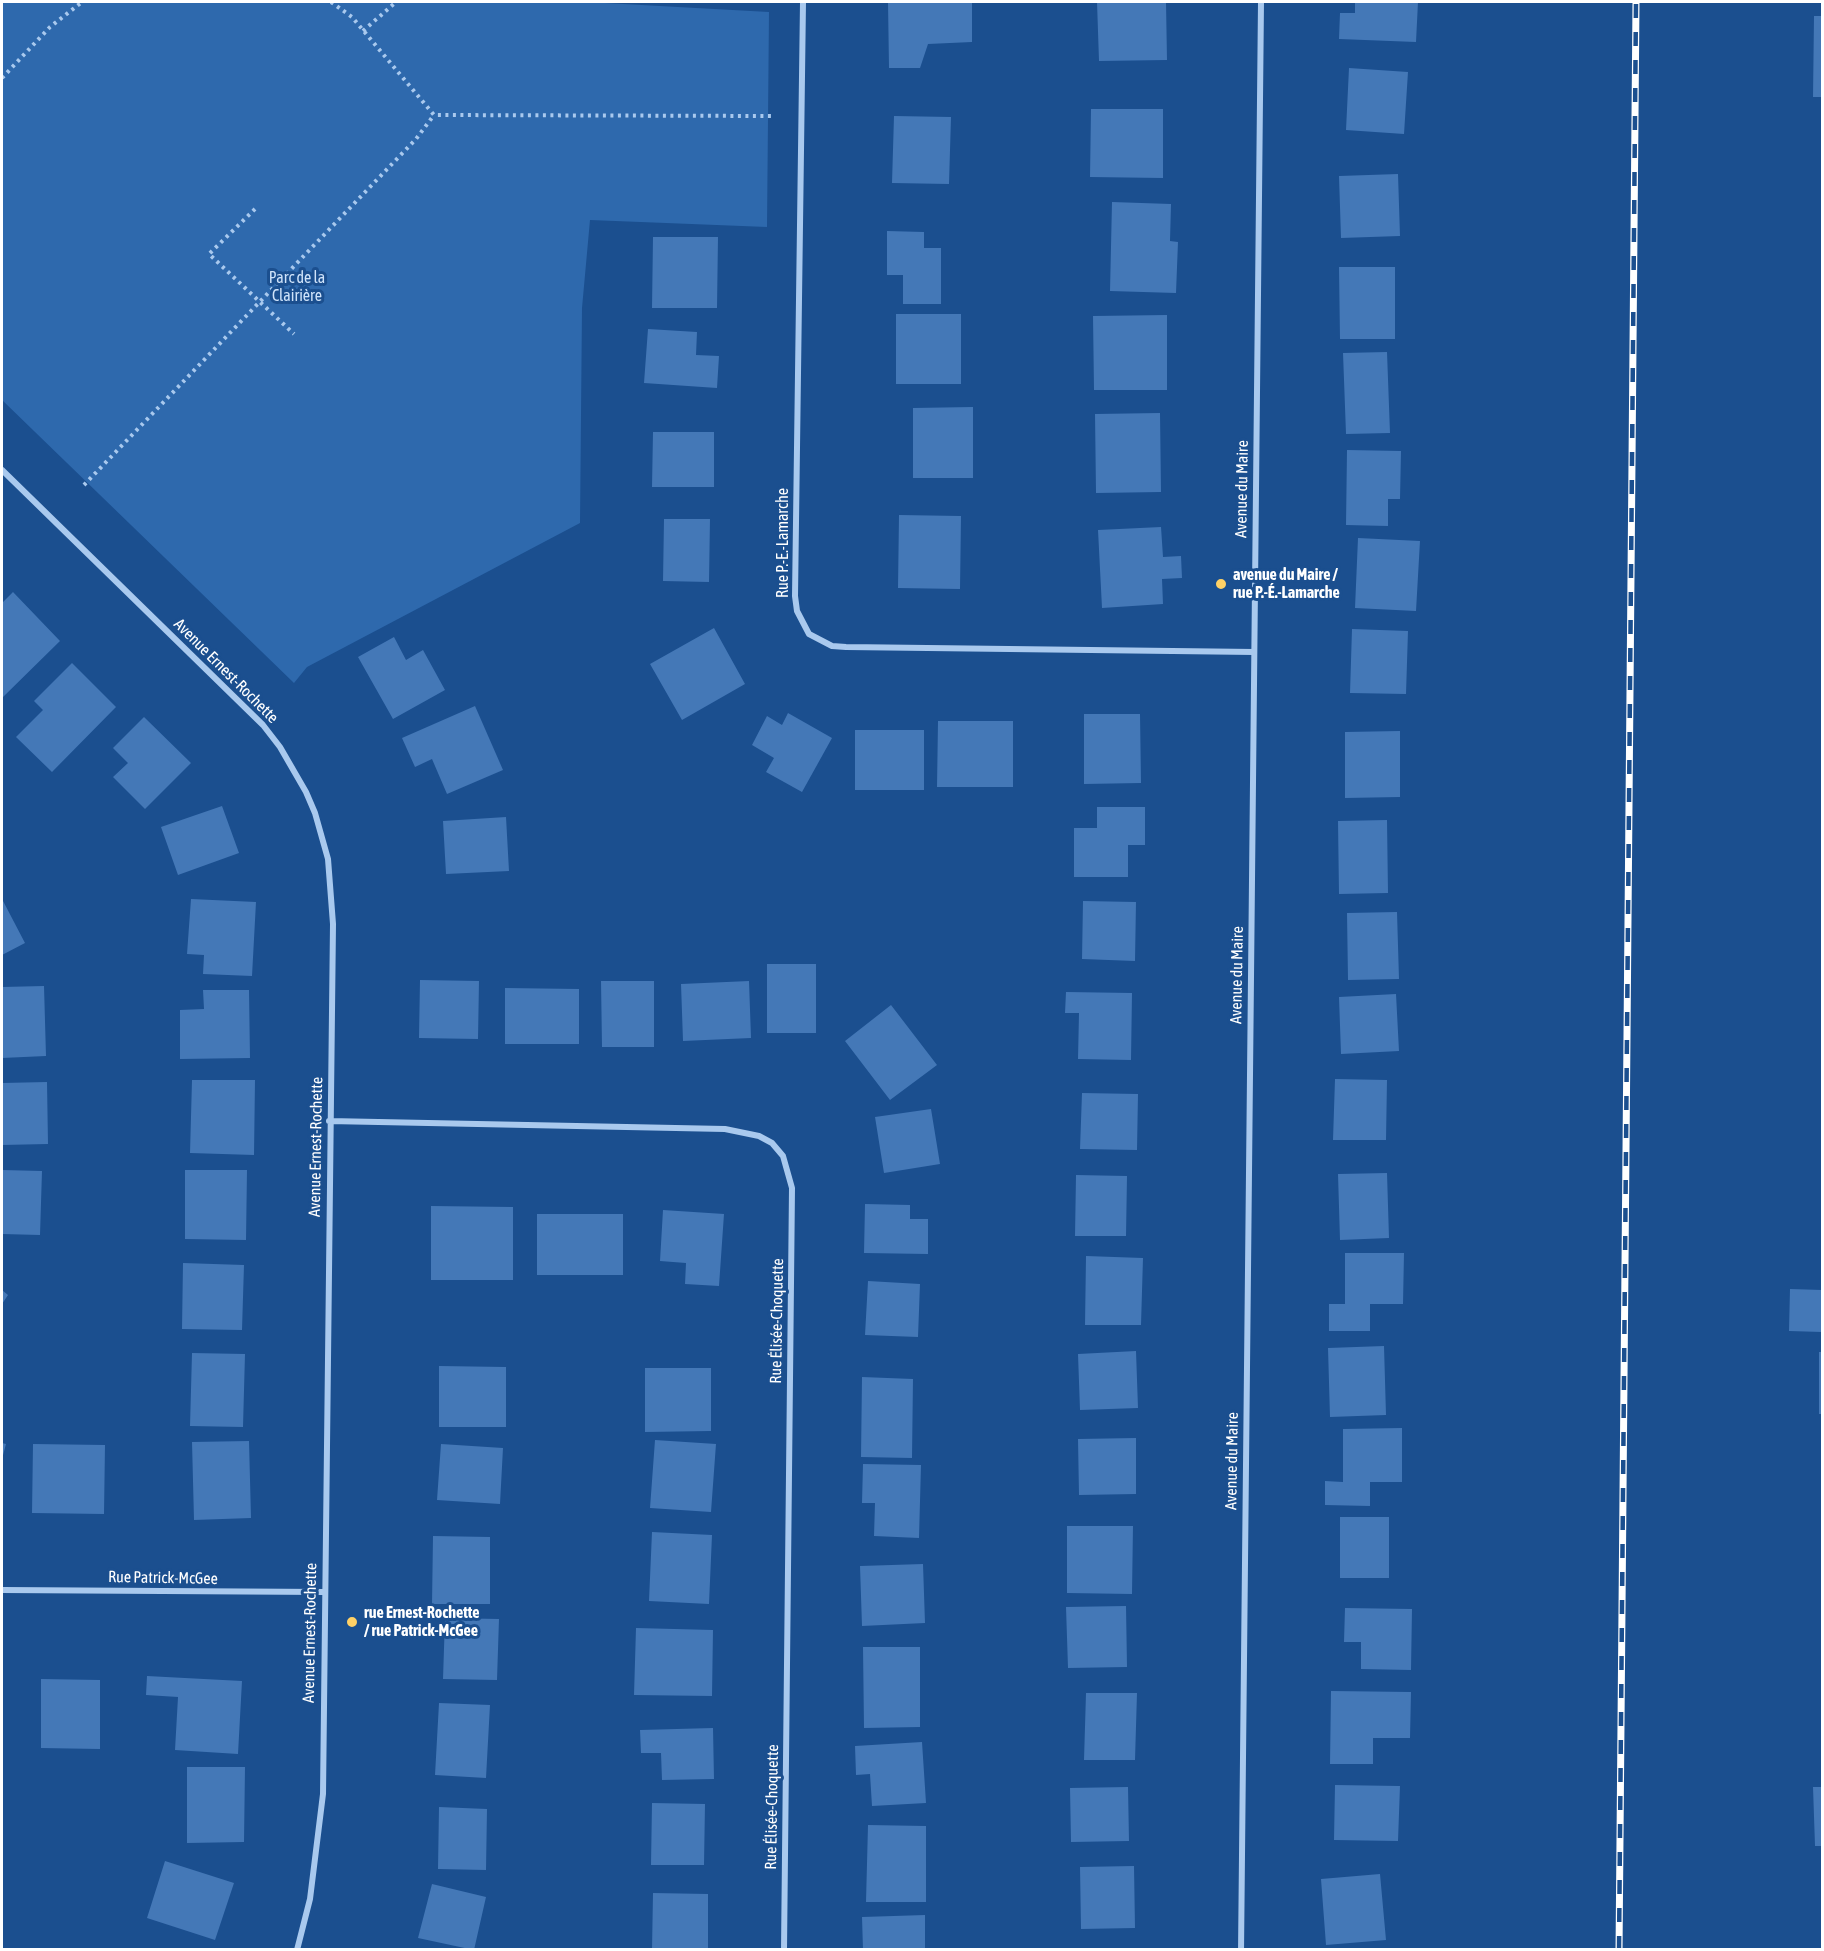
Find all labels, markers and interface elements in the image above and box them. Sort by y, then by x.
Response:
park label: Parc de la Clairière [269,268,325,306]
street label: Avenue du Maire [1232,440,1252,538]
street label: Rue P.-E.-Lamarche [773,488,793,598]
place label: avenue du Maire / rue P.-É.-Lamarche [1233,565,1340,603]
marker: avenue du Maire / rue P.-É.-Lamarche [1214,577,1228,591]
street label: Avenue Ernest-Rochette [170,615,282,727]
street label: Avenue du Maire [1227,926,1247,1024]
street label: Avenue Ernest-Rochette [305,1077,327,1217]
street label: Rue Élisée-Choquette [766,1258,788,1384]
street label: Avenue du Maire [1222,1412,1242,1510]
street label: Avenue Ernest-Rochette [299,1563,321,1703]
street label: Rue Patrick-McGee [108,1567,218,1589]
place label: rue Ernest-Rochette / rue Patrick-McGee [364,1603,480,1641]
marker: rue Ernest-Rochette / rue Patrick-McGee [345,1615,359,1629]
street label: Rue Élisée-Choquette [761,1744,783,1870]

